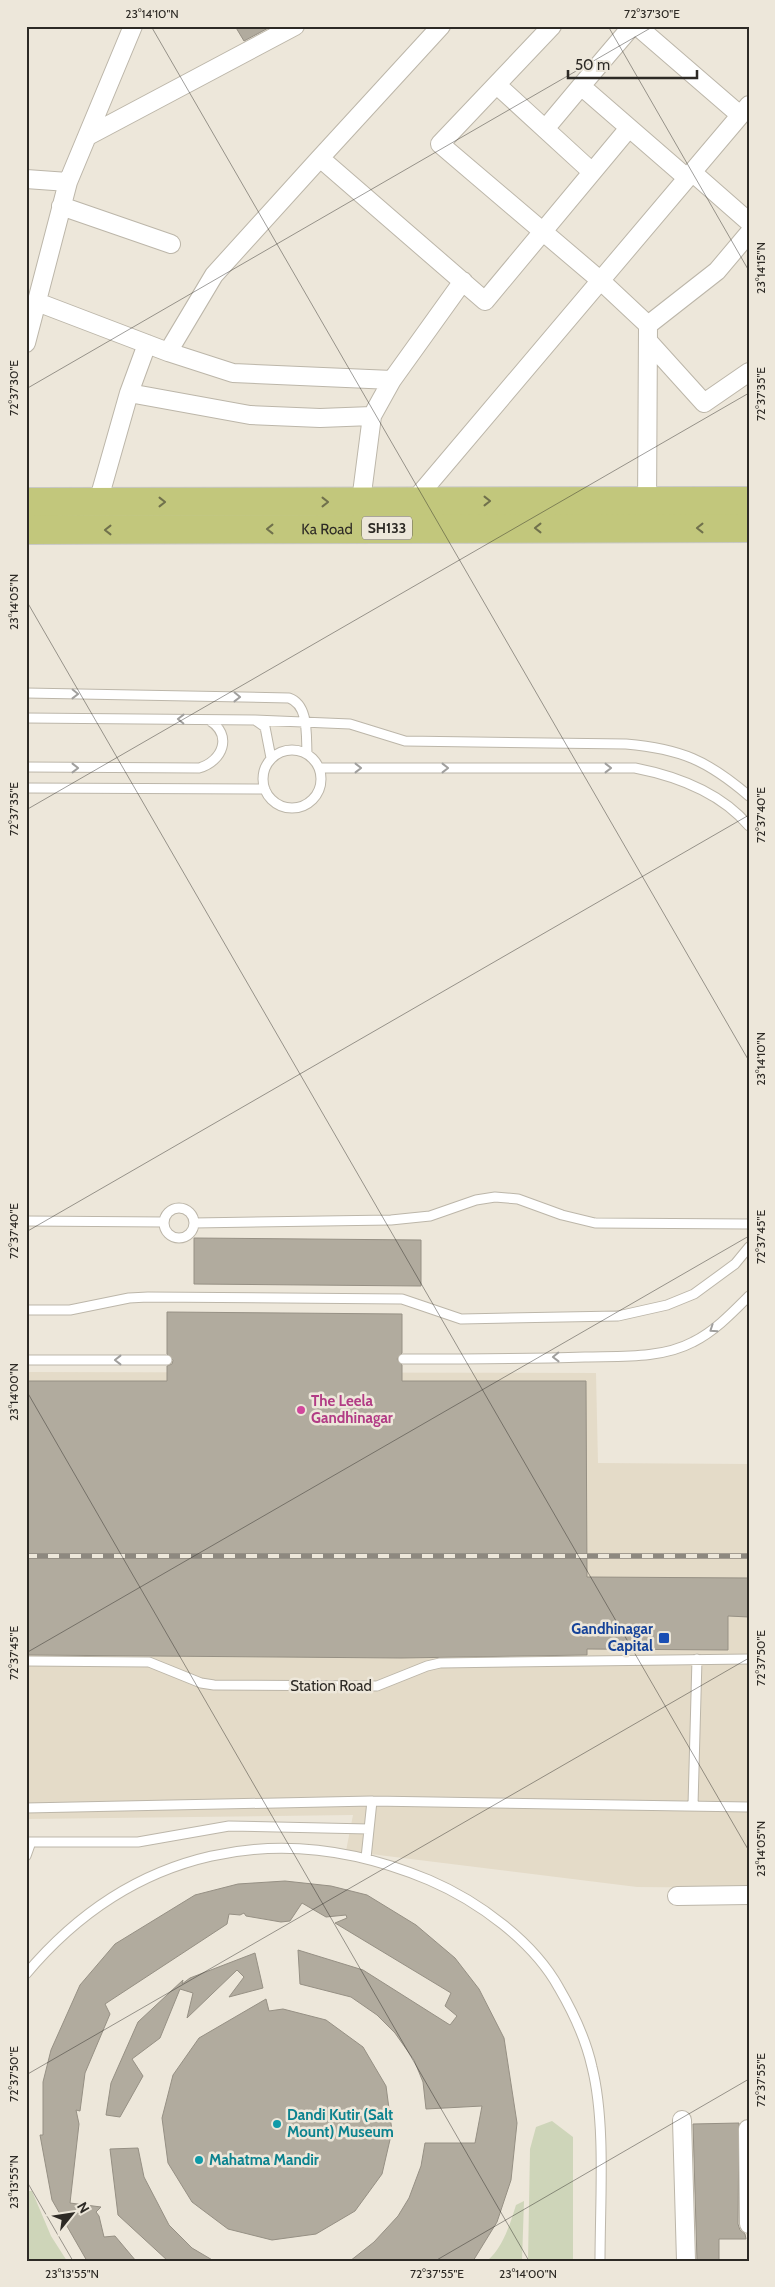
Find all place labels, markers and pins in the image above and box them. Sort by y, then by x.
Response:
place label: The Leela Gandhinagar [311,1392,393,1427]
marker: The Leela Gandhinagar [295,1404,307,1416]
place label: Gandhinagar Capital [571,1620,653,1655]
marker: Gandhinagar Capital [657,1631,671,1645]
place label: Dandi Kutir (Salt Mount) Museum [287,2106,394,2141]
marker: Dandi Kutir (Salt Mount) Museum [271,2118,283,2130]
place label: Mahatma Mandir [209,2151,319,2169]
marker: Mahatma Mandir [193,2154,205,2166]

